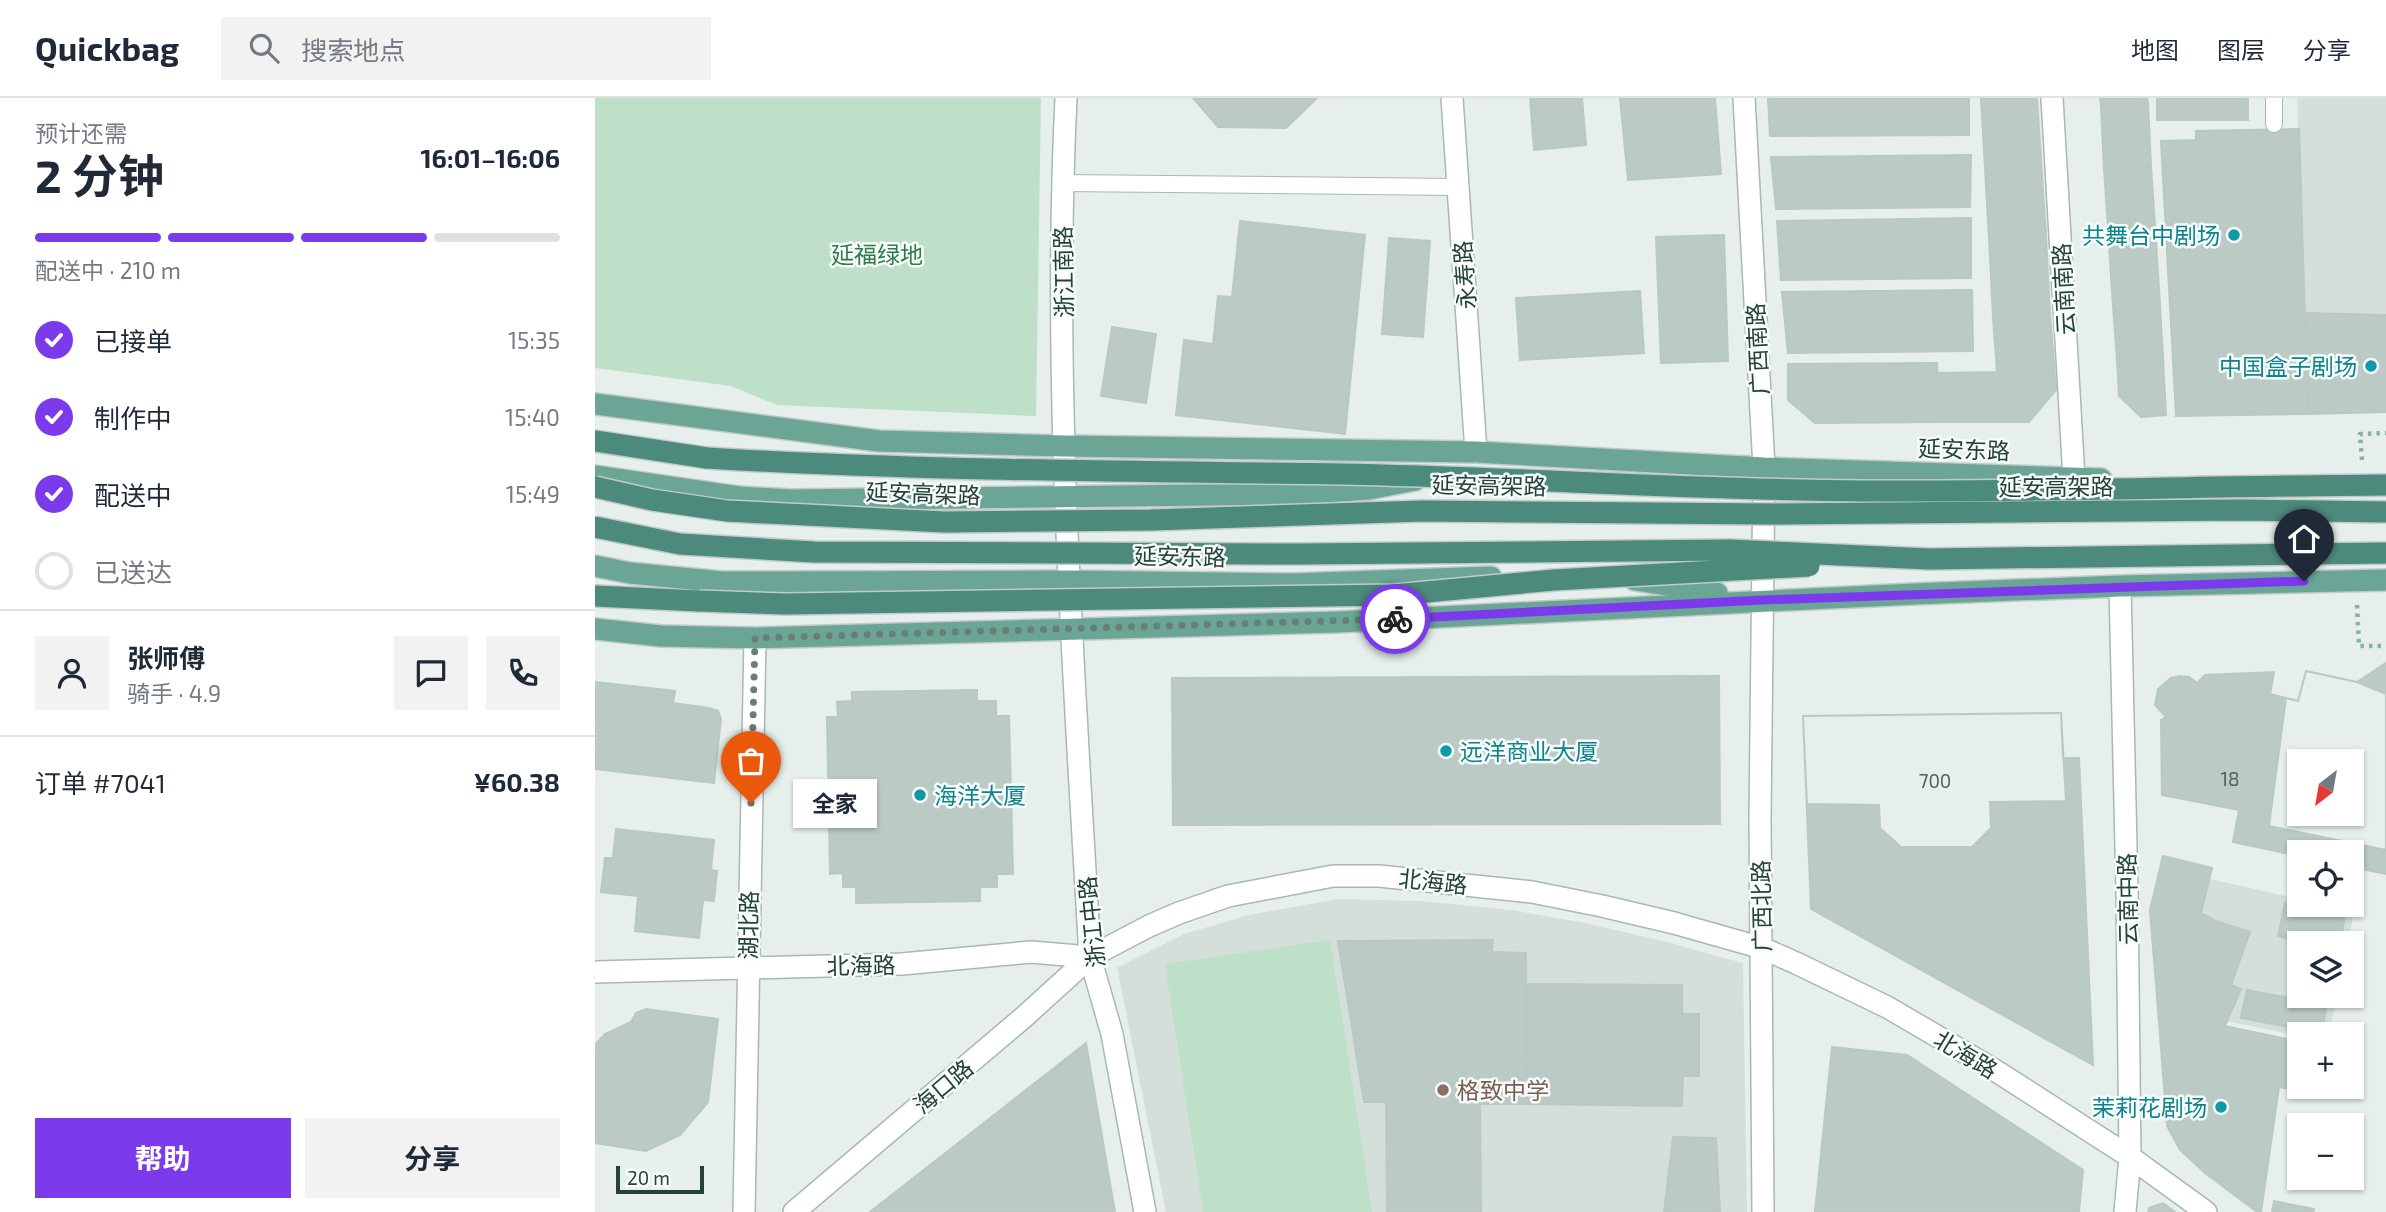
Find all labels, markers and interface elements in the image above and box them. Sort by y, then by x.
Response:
search box [221,17,711,80]
text: Quickbag [35,28,179,68]
icon: search [245,29,283,67]
text: 搜索地点 [301,34,405,65]
text: 地图 [2131,35,2179,64]
text: 图层 [2217,35,2265,64]
text: 分享 [2303,35,2351,64]
text: 预计还需 [35,119,127,147]
text: 16:01–16:06 [420,142,560,173]
text: 2 分钟 [35,147,164,202]
place label: 共舞台中剧场 [2082,221,2220,249]
street label: 浙江南路 [1048,226,1078,318]
marker: 共舞台中剧场 [2226,227,2242,243]
park label: 延福绿地 [831,240,923,268]
street label: 永寿路 [1448,240,1480,310]
street label: 云南南路 [2047,242,2079,336]
text: 配送中 · 210 m [35,256,181,284]
street label: 广西南路 [1741,302,1773,396]
icon: check [35,321,73,359]
text: 已接单 [94,325,172,356]
text: 15:35 [508,326,560,354]
place label: 中国盒子剧场 [2219,352,2357,380]
marker: 中国盒子剧场 [2363,358,2379,374]
icon: check [35,398,73,436]
text: 制作中 [94,402,172,433]
text: 15:40 [505,403,560,431]
street label: 延安东路 [1918,433,2010,465]
street label: 延安高架路 [1431,470,1547,500]
street label: 延安高架路 [1999,472,2114,500]
icon: check [35,475,73,513]
street label: 延安高架路 [865,477,981,509]
text: 配送中 [94,479,172,510]
text: 15:49 [506,480,560,508]
pin [2274,509,2334,581]
icon: home [2285,520,2323,558]
street label: 延安东路 [1134,541,1226,571]
text: 已送达 [94,556,172,587]
courier [1360,584,1430,654]
icon: bike [1376,600,1414,638]
button: person [35,636,109,710]
button: chat [394,636,468,710]
button: phone [486,636,560,710]
text: 张师傅 [127,642,205,673]
text: 骑手 · 4.9 [127,679,221,707]
pin [721,731,781,803]
place label: 远洋商业大厦 [1460,737,1598,765]
icon: bag [732,742,770,780]
marker: 远洋商业大厦 [1438,743,1454,759]
north arrow [2287,749,2364,826]
map controls [2287,749,2364,1190]
text: ¥60.38 [474,766,560,797]
text: 订单 #7041 [35,767,166,798]
house number: 18 [2220,767,2240,790]
house number: 700 [1919,769,1951,792]
callout: 全家 [793,778,877,828]
place label: 海洋大厦 [934,781,1026,809]
marker: 海洋大厦 [912,787,928,803]
text: 全家 [812,789,858,817]
button: locate [2287,840,2364,917]
street label: 云南中路 [2112,853,2142,945]
street label: 广西北路 [1746,860,1776,952]
street label: 北海路 [1397,863,1469,899]
street label: 浙江中路 [1072,875,1110,969]
street label: 湖北路 [733,890,763,960]
button: layers [2287,931,2364,1008]
street label: 北海路 [826,950,896,980]
button: + [2287,1022,2364,1099]
street label: 北海路 [1929,1024,2003,1084]
street label: 海口路 [908,1053,978,1119]
place label: 格致中学 [1457,1076,1549,1104]
marker: 格致中学 [1435,1082,1451,1098]
place label: 茉莉花剧场 [2092,1093,2207,1121]
marker: 茉莉花剧场 [2213,1099,2229,1115]
button: − [2287,1113,2364,1190]
button: 帮助 [35,1118,291,1198]
button: 分享 [305,1118,560,1198]
scale bar [616,1163,703,1195]
text: 20 m [627,1166,670,1189]

